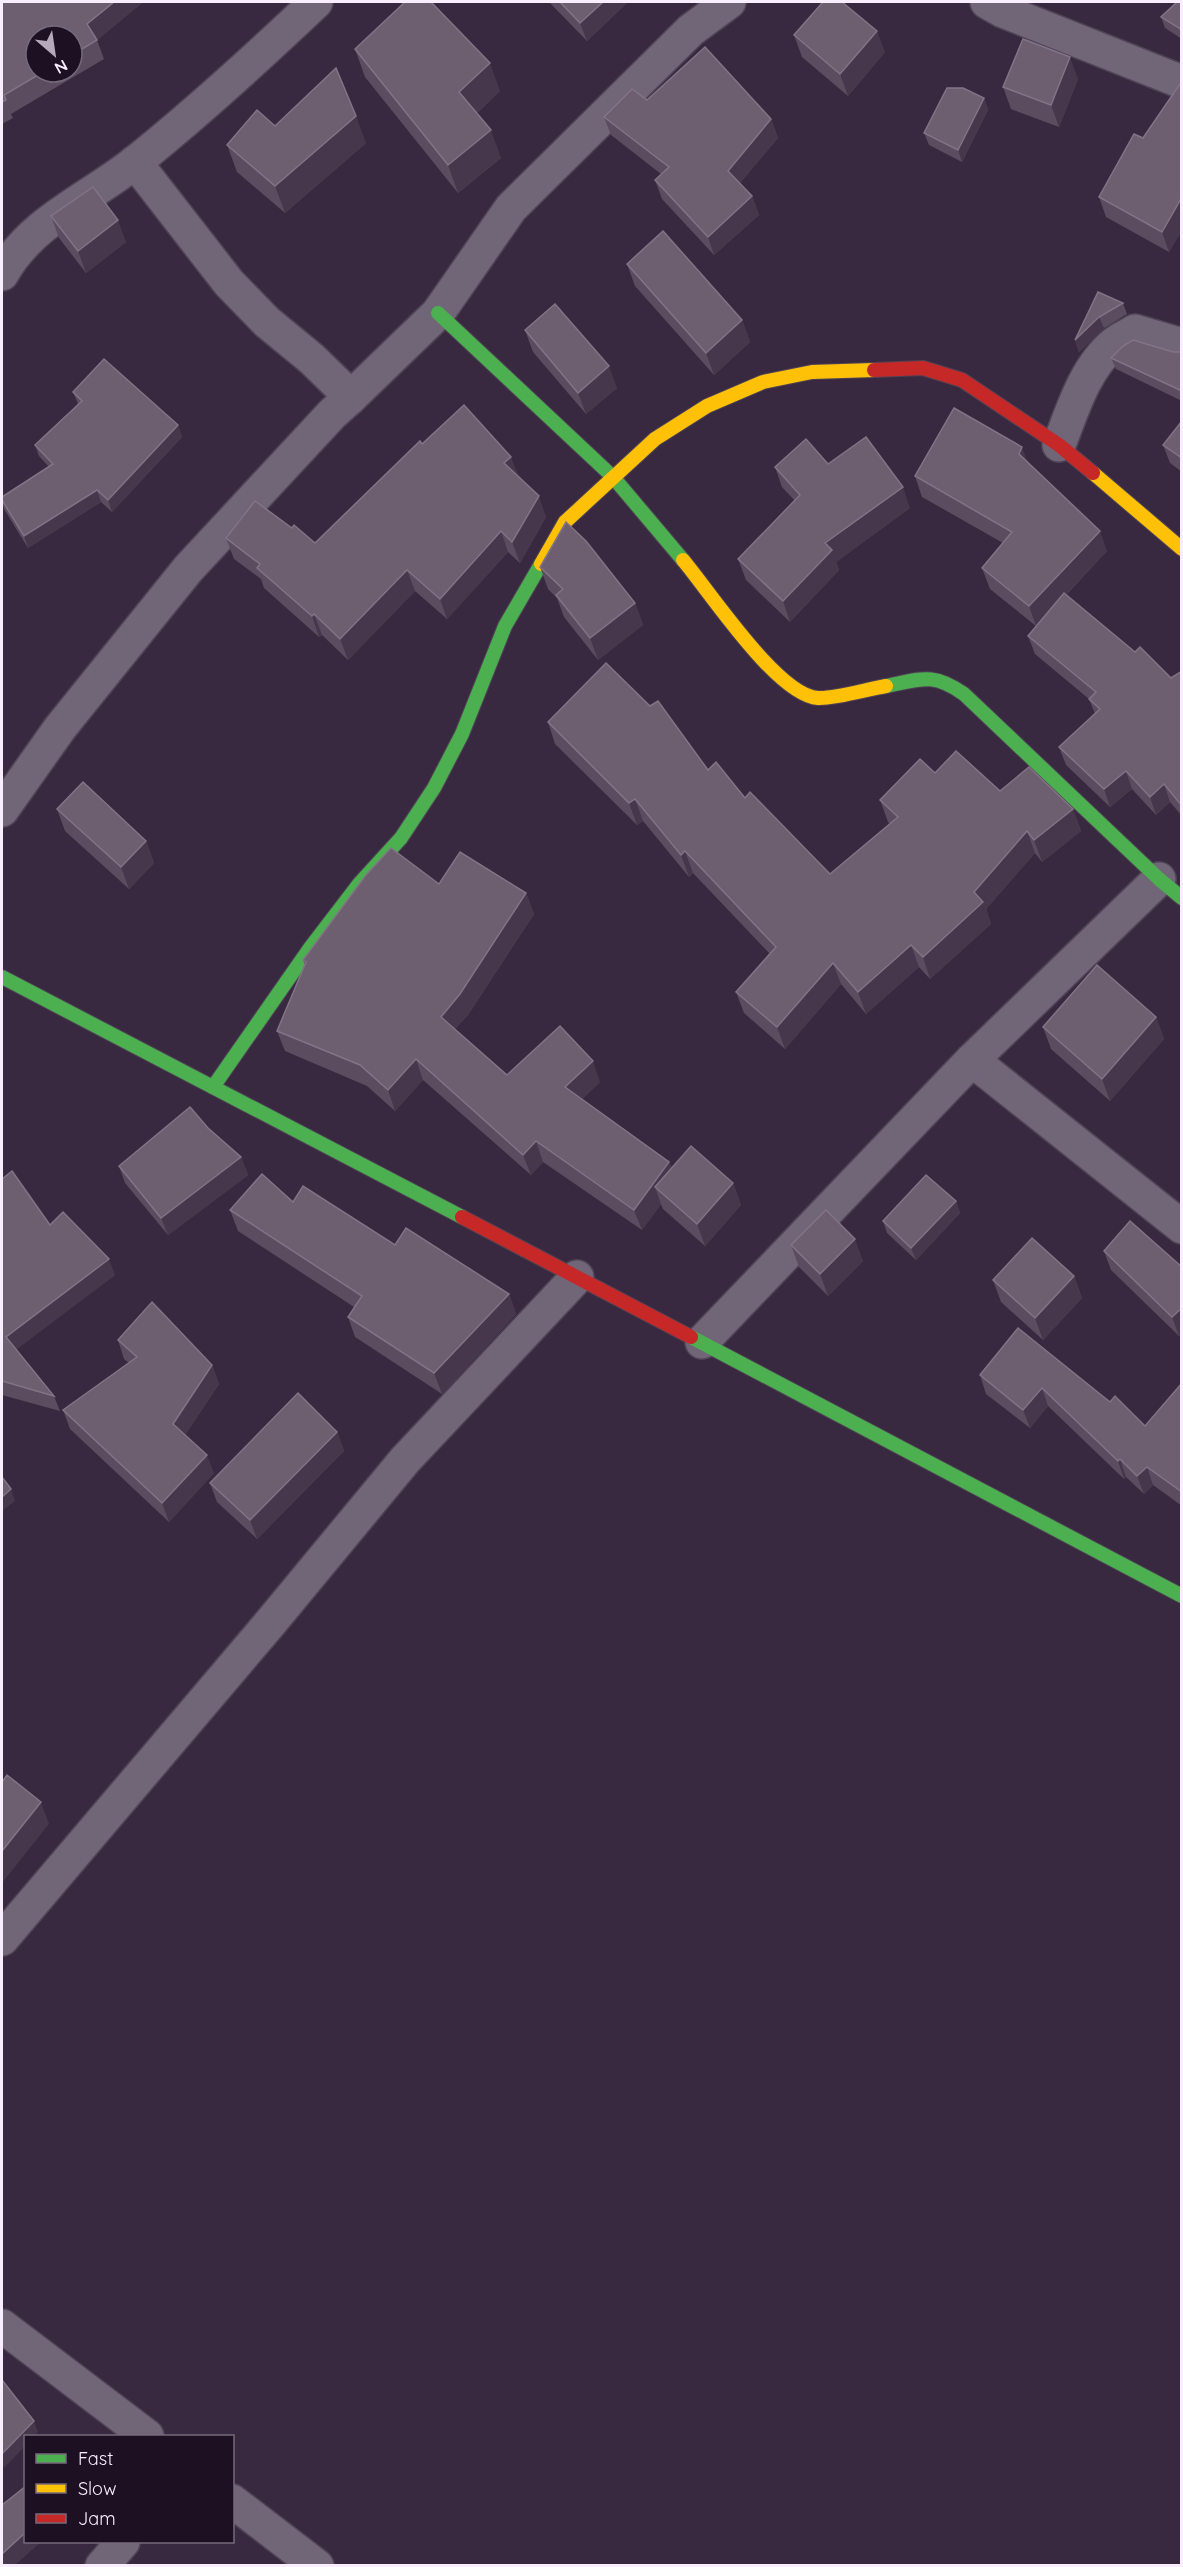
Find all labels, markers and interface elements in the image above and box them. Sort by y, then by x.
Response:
north arrow [24,24,84,84]
text: N [51,56,71,79]
legend [24,2435,234,2543]
text: Fast [78,2447,113,2470]
text: Slow [78,2477,116,2500]
text: Jam [78,2507,116,2530]

